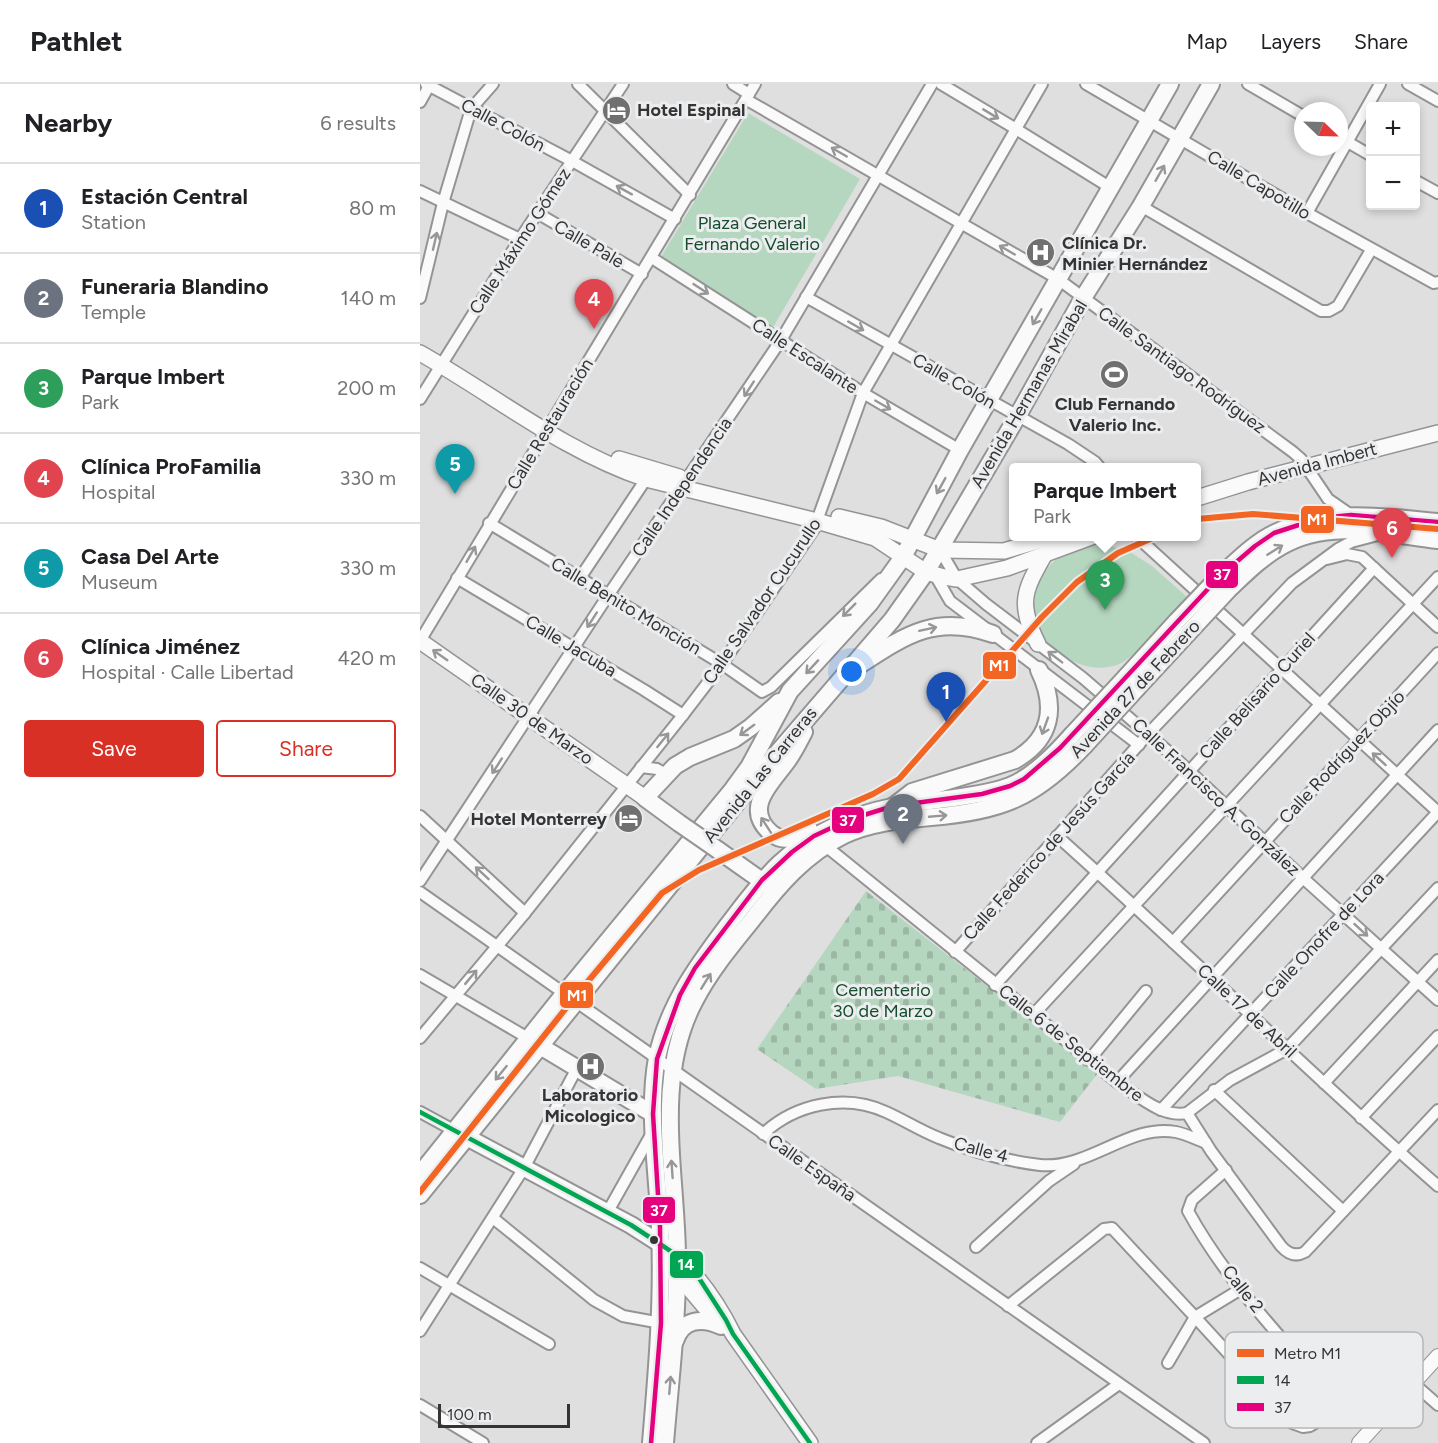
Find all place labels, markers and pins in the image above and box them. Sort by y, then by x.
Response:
hotel icon: Hotel Espinal [600,94,632,126]
place label: Hotel Espinal [637,99,746,121]
place label: Clínica Dr. Minier Hernández [1062,232,1208,275]
hospital icon: Clínica Dr. Minier Hernández [1025,237,1057,269]
pin: 4 [574,280,614,329]
sports icon: Club Fernando Valerio Inc. [1099,359,1131,391]
place label: Club Fernando Valerio Inc. [1055,393,1175,436]
pin: 5 [435,444,474,494]
pin: 6 [1372,508,1412,558]
pin: 3 [1086,560,1124,610]
pin: 1 [926,672,966,722]
pin: 2 [884,794,922,844]
hotel icon: Hotel Monterrey [612,803,644,835]
place label: Hotel Monterrey [471,808,608,830]
hospital icon: Laboratorio Micologico [574,1050,606,1082]
place label: Laboratorio Micologico [542,1084,638,1127]
unlabelled marker [648,1234,660,1246]

